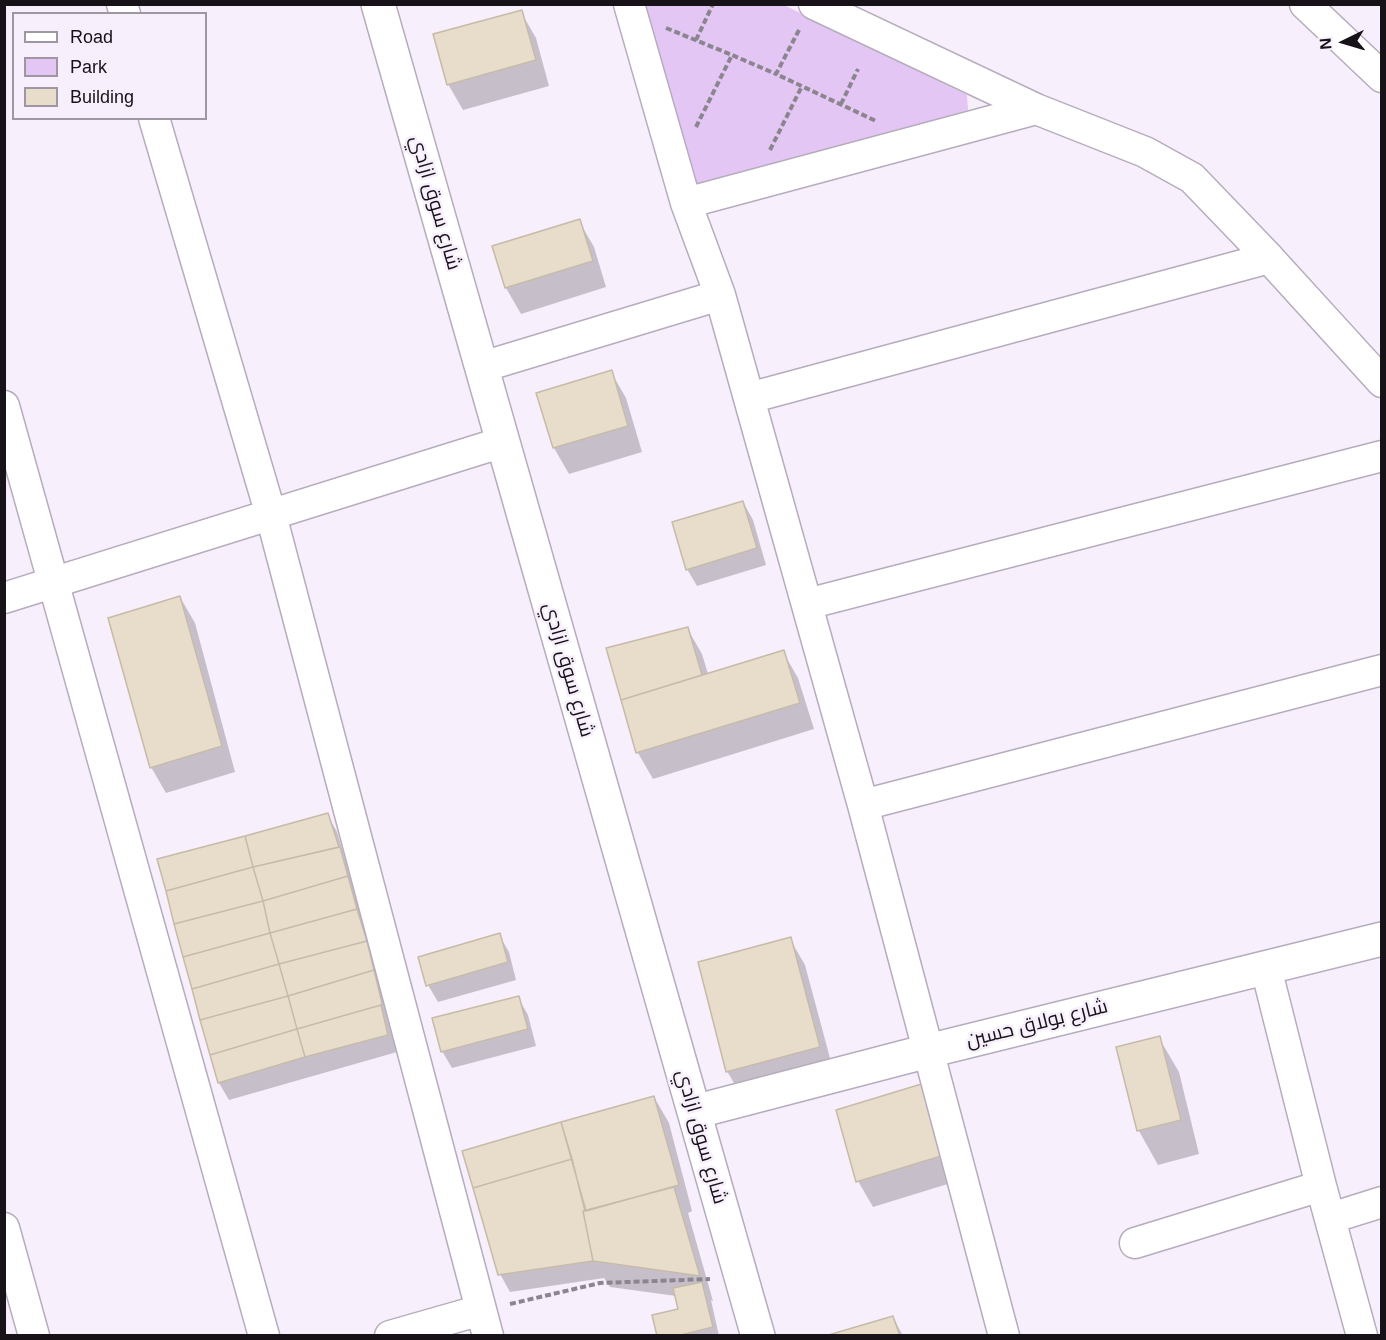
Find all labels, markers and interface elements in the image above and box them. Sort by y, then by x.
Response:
legend [12,12,207,120]
north arrow [1314,12,1374,72]
text: Road [70,27,113,47]
text: N [1317,37,1335,50]
text: Park [70,57,107,77]
text: Building [70,87,134,107]
street label: شارع سوق ازادي [404,133,466,273]
street label: شارع سوق ازادي [537,600,599,740]
street label: شارع بولاق حسين [964,995,1110,1053]
street label: شارع سوق ازادي [670,1067,732,1207]

